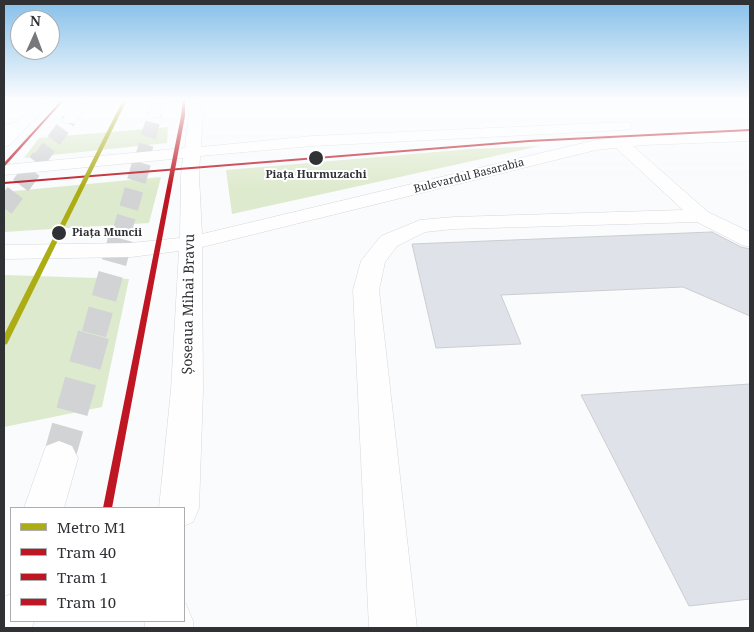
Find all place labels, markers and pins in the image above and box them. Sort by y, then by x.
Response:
marker: Piața Hurmuzachi [307,149,325,167]
place label: Piața Hurmuzachi [265,168,367,182]
marker: Piața Muncii [50,224,68,242]
place label: Piața Muncii [72,226,142,240]

